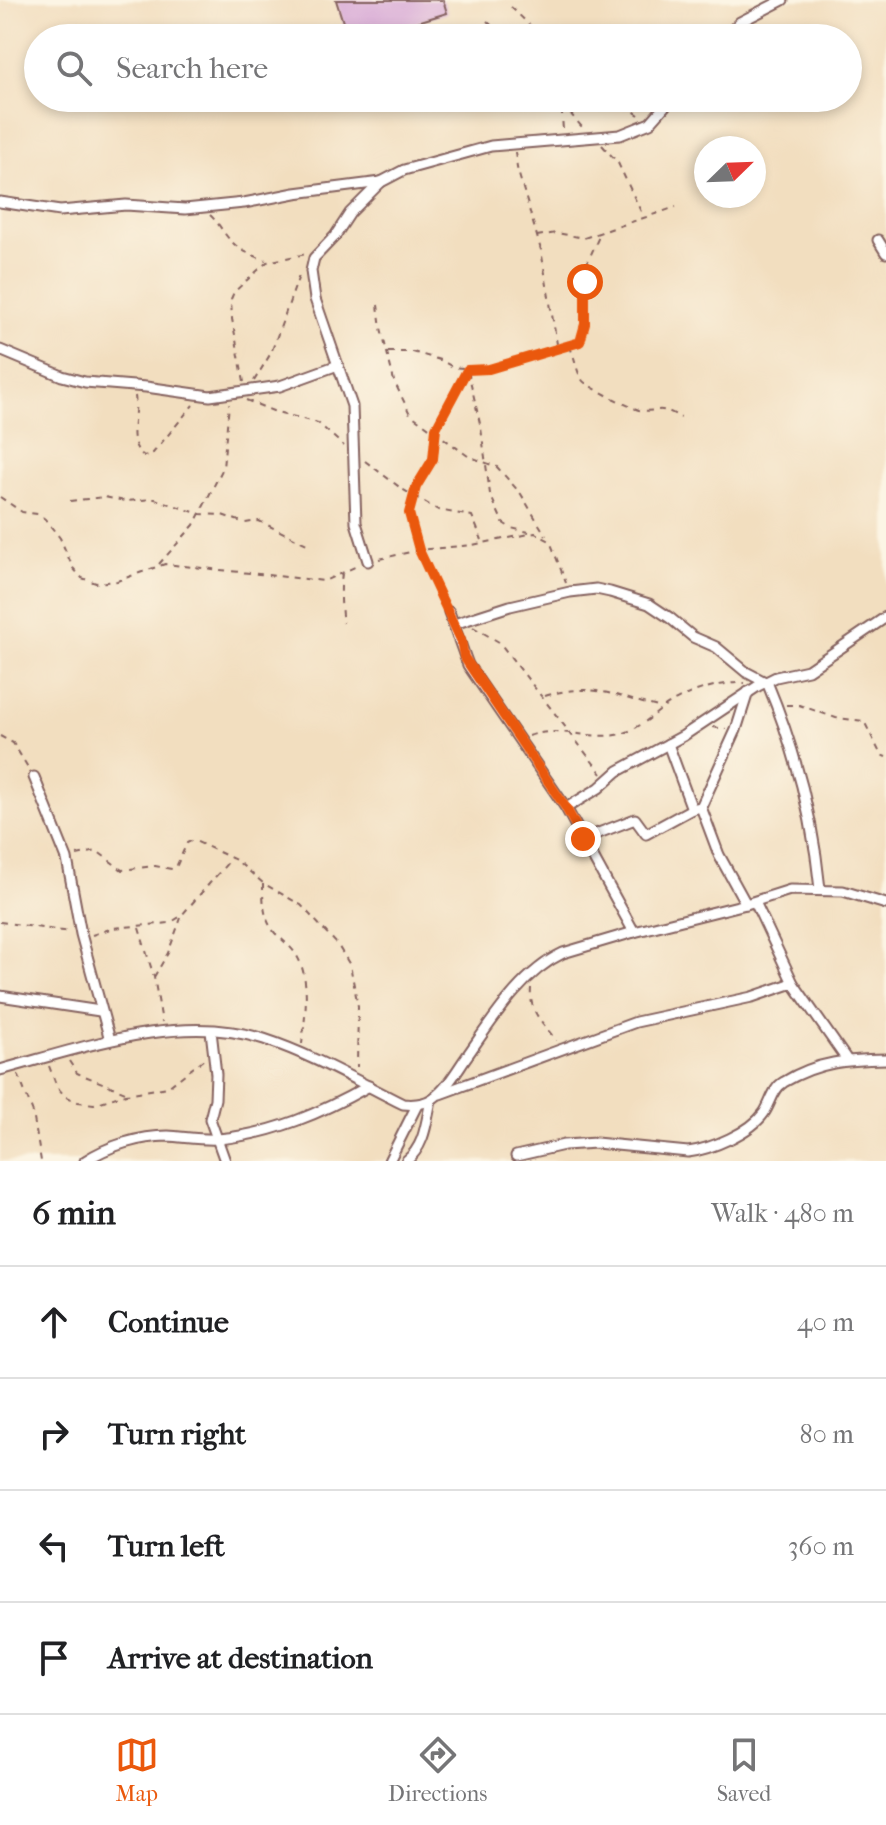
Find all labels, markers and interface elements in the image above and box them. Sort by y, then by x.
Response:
search box [24,24,862,112]
icon: search [52,46,96,90]
text: Search here [116,51,268,86]
north arrow [694,136,766,208]
route start [567,264,603,300]
route end [565,821,601,857]
text: 6 min [32,1193,116,1233]
text: Walk · 480 m [711,1198,854,1229]
icon: ahead [32,1300,76,1344]
text: Continue [108,1305,229,1340]
text: 40 m [797,1307,854,1338]
icon: right [32,1412,76,1456]
text: Turn right [108,1417,246,1452]
text: 80 m [799,1419,854,1450]
icon: left [32,1524,76,1568]
text: Turn left [108,1529,225,1564]
text: 360 m [788,1531,854,1562]
icon: arrive [32,1636,76,1680]
text: Arrive at destination [108,1641,373,1676]
tab: Map [115,1733,159,1807]
tab: Directions [388,1733,487,1807]
tab: Saved [717,1733,771,1807]

